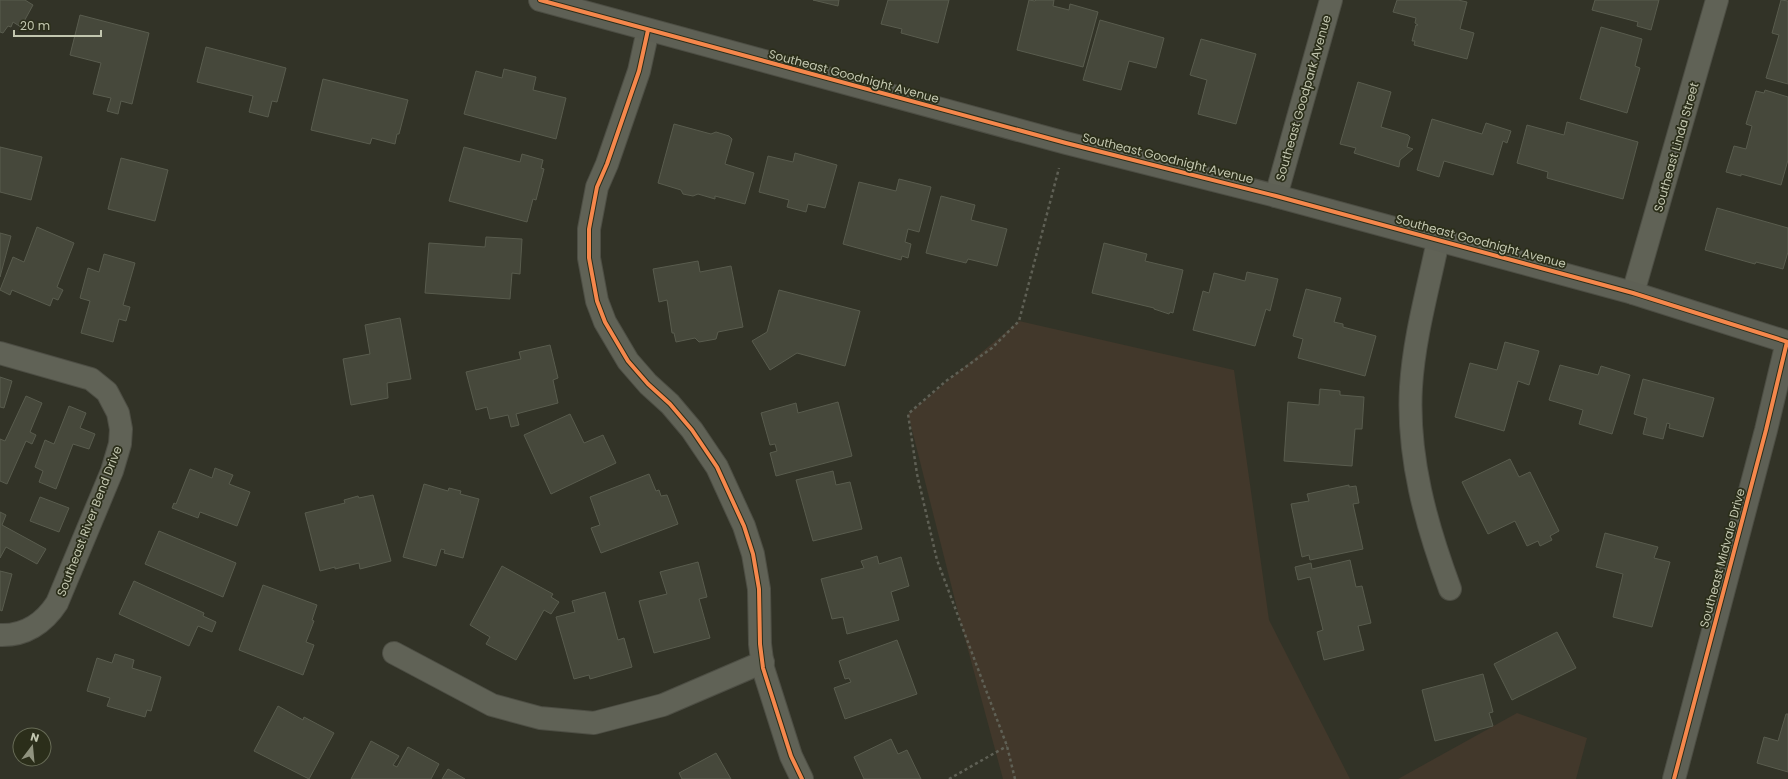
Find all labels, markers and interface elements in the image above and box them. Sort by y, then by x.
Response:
scale bar [14,12,101,38]
street label: Southeast Goodpark Avenue [1271,13,1335,183]
text: 20 m [20,17,50,34]
street label: Southeast Goodnight Avenue [767,45,941,107]
street label: Southeast Linda Street [1649,80,1703,214]
street label: Southeast Goodnight Avenue [1081,128,1255,188]
street label: Southeast Goodnight Avenue [1394,210,1568,272]
street label: Southeast River Bend Drive [52,443,126,599]
street label: Southeast Midvale Drive [1695,486,1749,630]
north arrow [12,727,52,767]
text: N [29,729,41,746]

